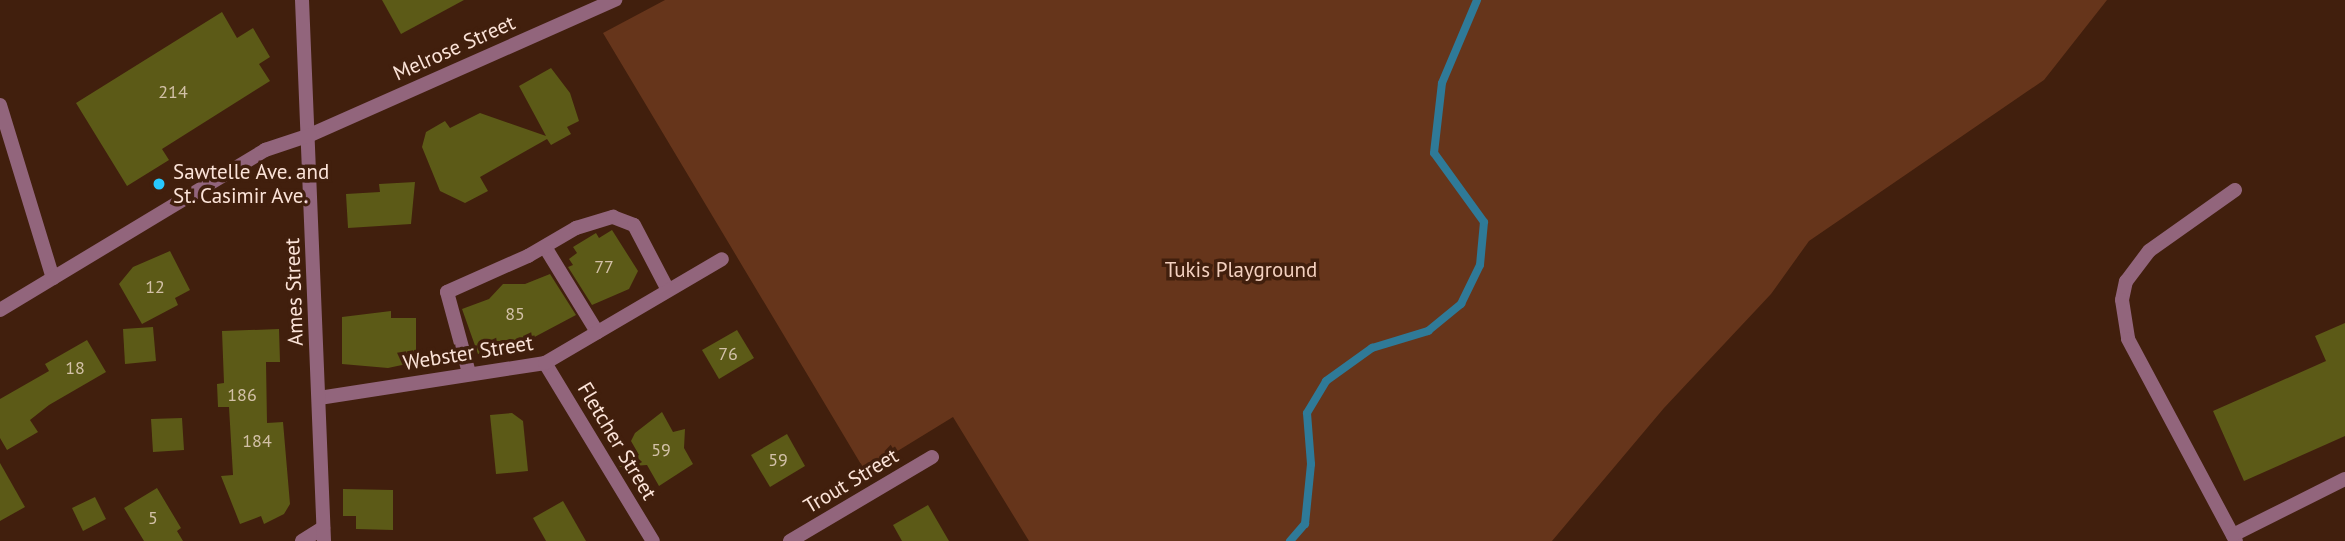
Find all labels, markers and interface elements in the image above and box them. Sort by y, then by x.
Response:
street label: Melrose Street [389,10,519,86]
house number: 214 [158,81,188,103]
place label: Sawtelle Ave. and St. Casimir Ave. [173,159,332,209]
marker: Sawtelle Ave. and St. Casimir Ave. [151,176,167,192]
street label: Ames Street [280,238,308,346]
house number: 77 [594,256,614,278]
park label: Tukis Playground [1165,257,1317,283]
house number: 12 [145,276,165,298]
house number: 85 [505,303,525,325]
street label: Webster Street [401,330,535,376]
house number: 76 [718,343,738,365]
house number: 18 [65,357,85,379]
street label: Fletcher Street [572,378,662,504]
house number: 186 [227,384,257,406]
house number: 184 [242,430,272,452]
house number: 59 [651,439,671,461]
street label: Trout Street [799,443,903,519]
house number: 59 [768,449,788,471]
house number: 5 [148,507,158,529]

